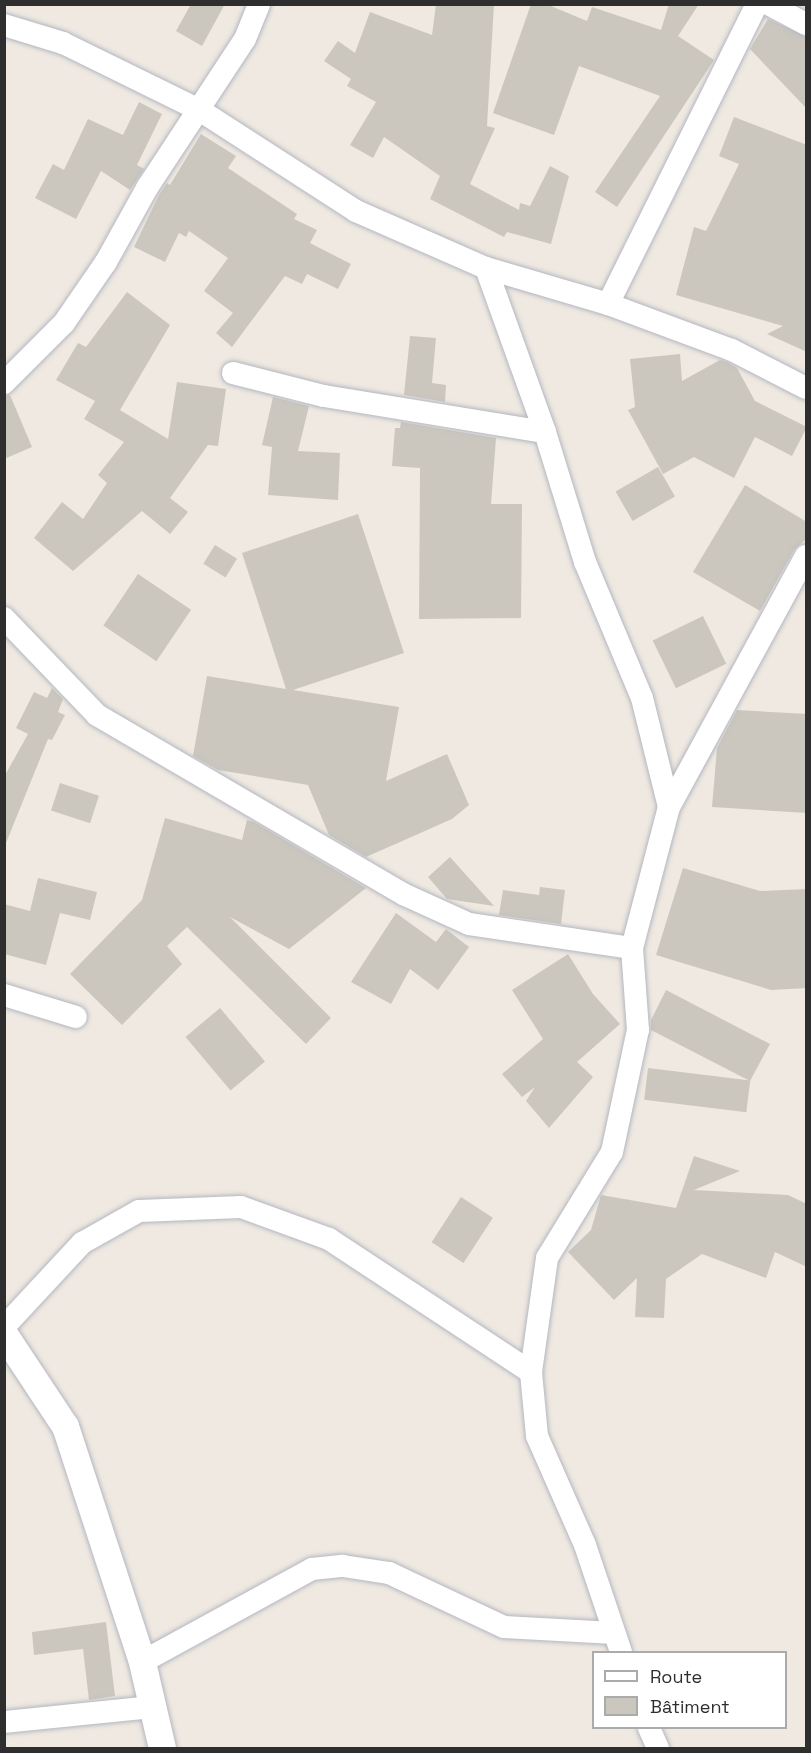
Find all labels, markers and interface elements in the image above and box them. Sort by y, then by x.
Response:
legend [592,1651,787,1729]
text: Route [650,1665,702,1688]
text: Bâtiment [650,1695,730,1718]

